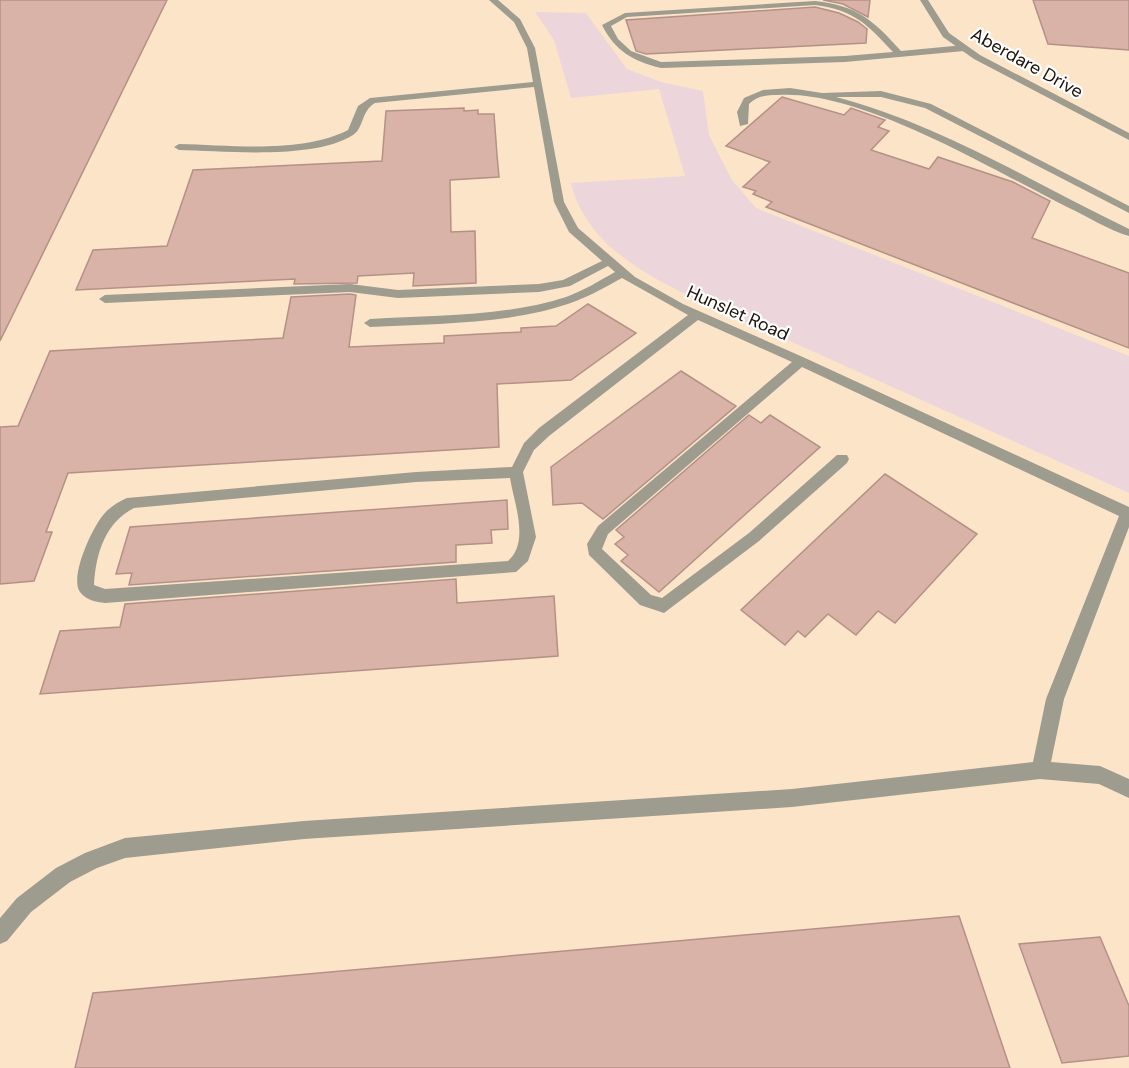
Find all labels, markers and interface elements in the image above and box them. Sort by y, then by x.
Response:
street label: Aberdare Drive [967,22,1087,104]
street label: Hunslet Road [683,280,793,346]

